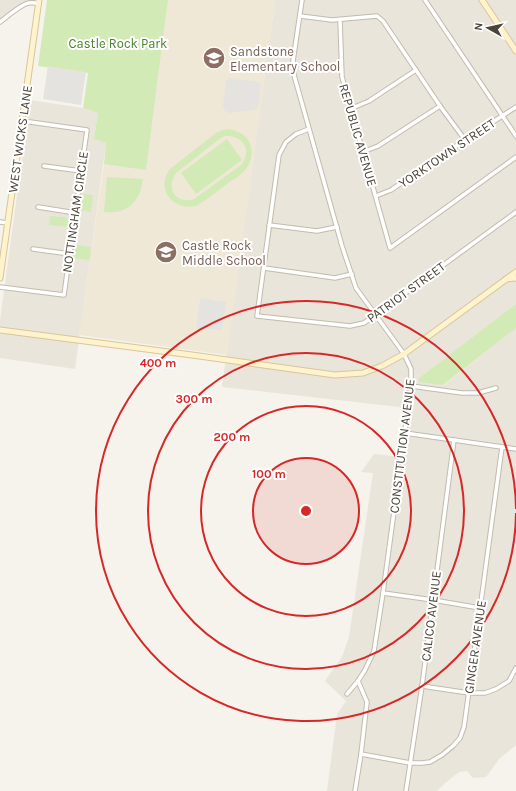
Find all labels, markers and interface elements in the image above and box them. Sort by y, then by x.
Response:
north arrow [468,8,508,48]
text: N [472,22,486,31]
park label: Castle Rock Park [69,36,167,51]
place label: Sandstone Elementary School [230,44,340,74]
school or university icon: Sandstone Elementary School [201,45,227,71]
street label: REPUBLIC AVENUE [336,82,380,188]
street label: WEST WICKS LANE [5,84,35,194]
street label: YORKTOWN STREET [396,115,498,191]
street label: NOTTINGHAM CIRCLE [59,150,91,274]
place label: Castle Rock Middle School [182,238,266,268]
school or university icon: Castle Rock Middle School [153,239,179,265]
street label: PATRIOT STREET [364,258,448,325]
text: 400 m [140,356,176,370]
street label: CONSTITUTION AVENUE [386,378,418,514]
text: 300 m [175,392,213,406]
text: 200 m [214,430,250,444]
text: 100 m [252,467,286,481]
centre of rings [299,504,313,518]
street label: CALICO AVENUE [418,570,444,662]
street label: GINGER AVENUE [461,599,489,695]

